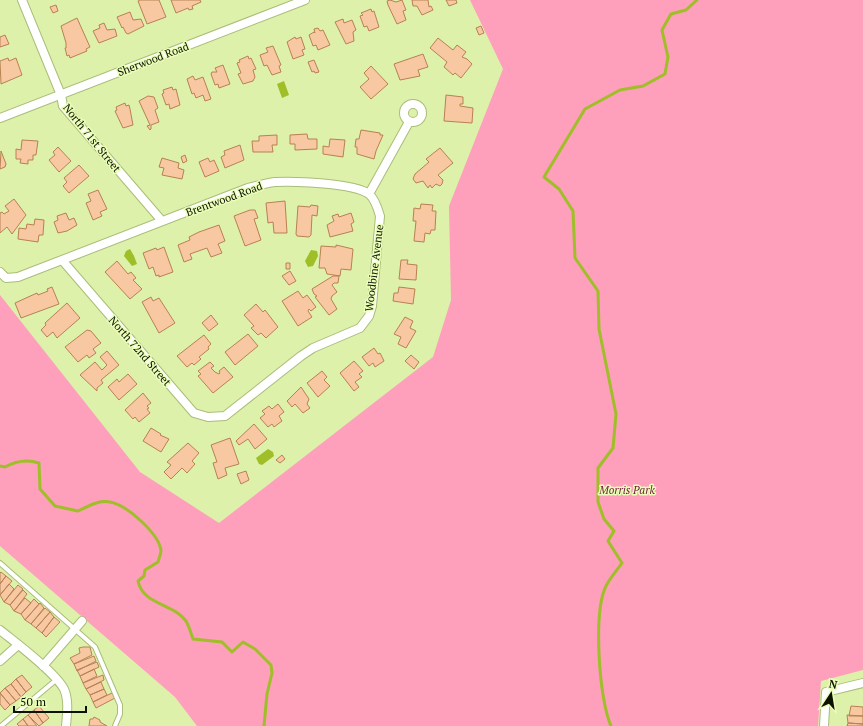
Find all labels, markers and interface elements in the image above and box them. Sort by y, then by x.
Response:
street label: Sherwood Road [115,39,191,79]
street label: North 71st Street [60,101,124,175]
street label: Brentwood Road [184,179,264,219]
street label: Woodbine Avenue [362,223,386,312]
street label: North 72nd Street [106,313,174,389]
park label: Morris Park [598,483,655,497]
north arrow [811,674,851,714]
text: N [828,677,839,692]
scale bar [14,688,86,714]
text: 50 m [20,694,47,709]

